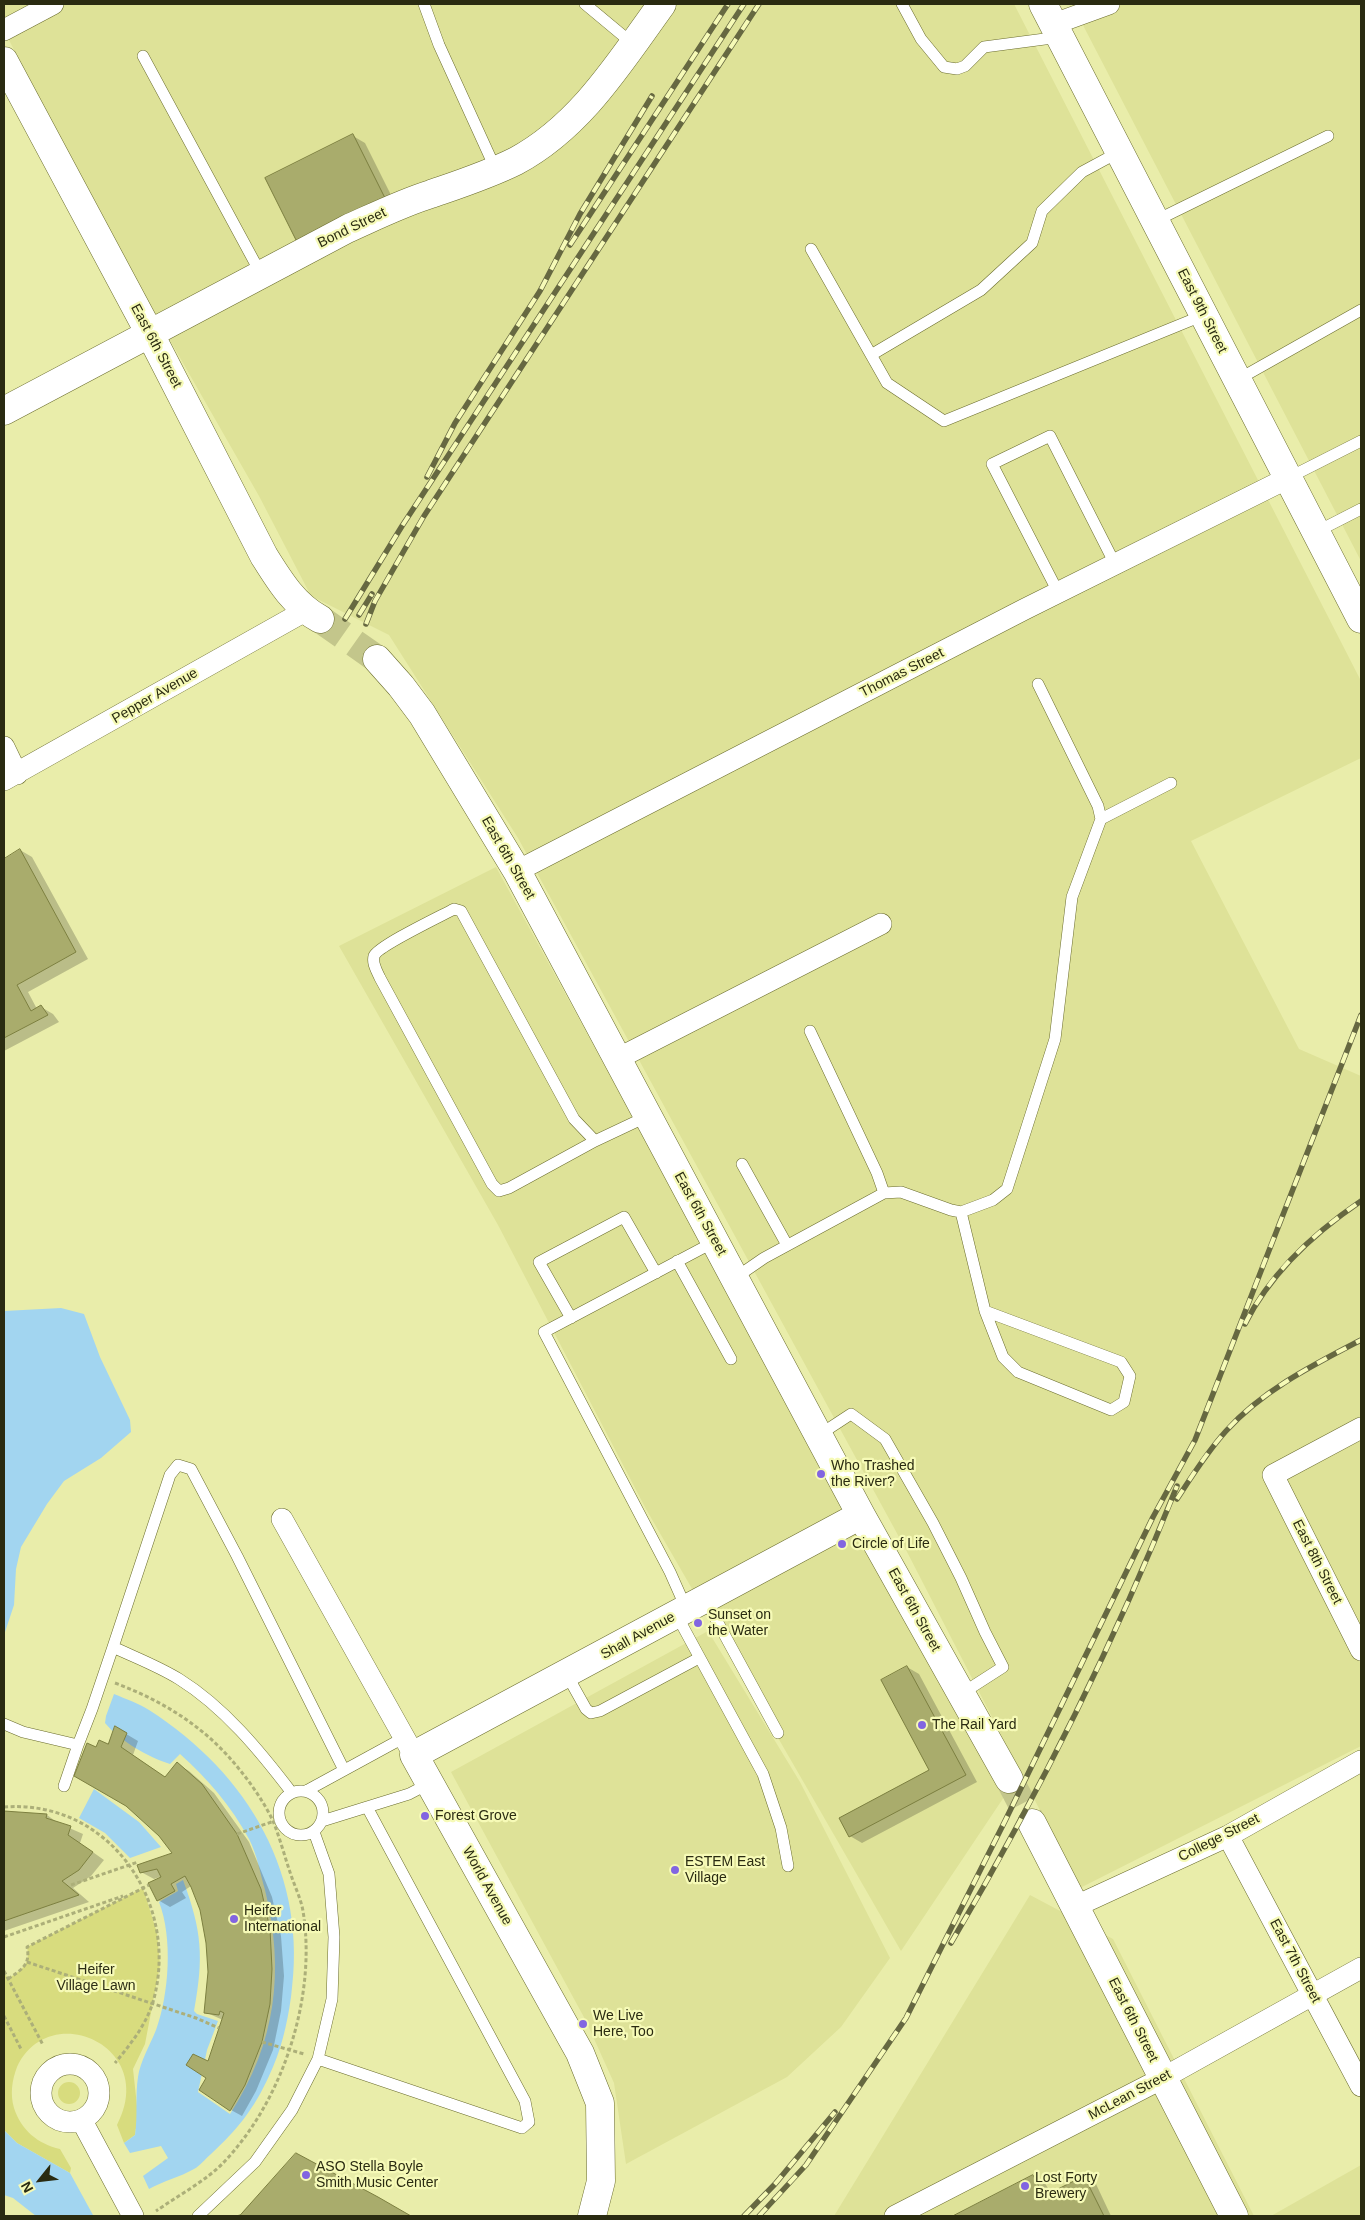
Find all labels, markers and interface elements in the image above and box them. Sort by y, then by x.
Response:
street label: Bond Street [315,204,389,252]
street label: East 9th Street [1173,266,1231,356]
street label: East 6th Street [127,301,185,391]
street label: Thomas Street [857,645,947,701]
street label: Pepper Avenue [109,665,201,727]
street label: East 6th Street [478,814,538,902]
street label: East 6th Street [670,1169,730,1259]
place label: Who Trashed the River? [831,1458,915,1490]
marker: Who Trashed the River? [815,1468,827,1480]
street label: East 8th Street [1288,1517,1346,1607]
place label: Circle of Life [852,1536,930,1552]
marker: Circle of Life [836,1538,848,1550]
street label: East 6th Street [884,1565,944,1655]
place label: Sunset on the Water [708,1607,771,1640]
street label: Shall Avenue [598,1609,678,1663]
marker: Sunset on the Water [692,1617,704,1629]
place label: The Rail Yard [932,1717,1017,1733]
marker: The Rail Yard [916,1719,928,1731]
place label: Forest Grove [435,1808,517,1824]
marker: Forest Grove [419,1810,431,1822]
street label: College Street [1176,1810,1262,1866]
street label: World Avenue [458,1844,516,1928]
place label: ESTEM East Village [685,1854,765,1886]
marker: ESTEM East Village [669,1864,681,1876]
place label: Heifer International [244,1903,321,1935]
marker: Heifer International [228,1913,240,1925]
street label: East 7th Street [1266,1916,1324,2006]
park label: Heifer Village Lawn [56,1962,136,1994]
street label: East 6th Street [1104,1975,1162,2065]
place label: We Live Here, Too [593,2008,654,2040]
marker: We Live Here, Too [577,2018,589,2030]
street label: McLean Street [1086,2066,1174,2124]
north arrow [15,2155,65,2205]
place label: ASO Stella Boyle Smith Music Center [316,2159,438,2192]
marker: ASO Stella Boyle Smith Music Center [300,2169,312,2181]
place label: Lost Forty Brewery [1035,2170,1097,2202]
text: N [17,2179,36,2196]
marker: Lost Forty Brewery [1019,2180,1031,2192]

